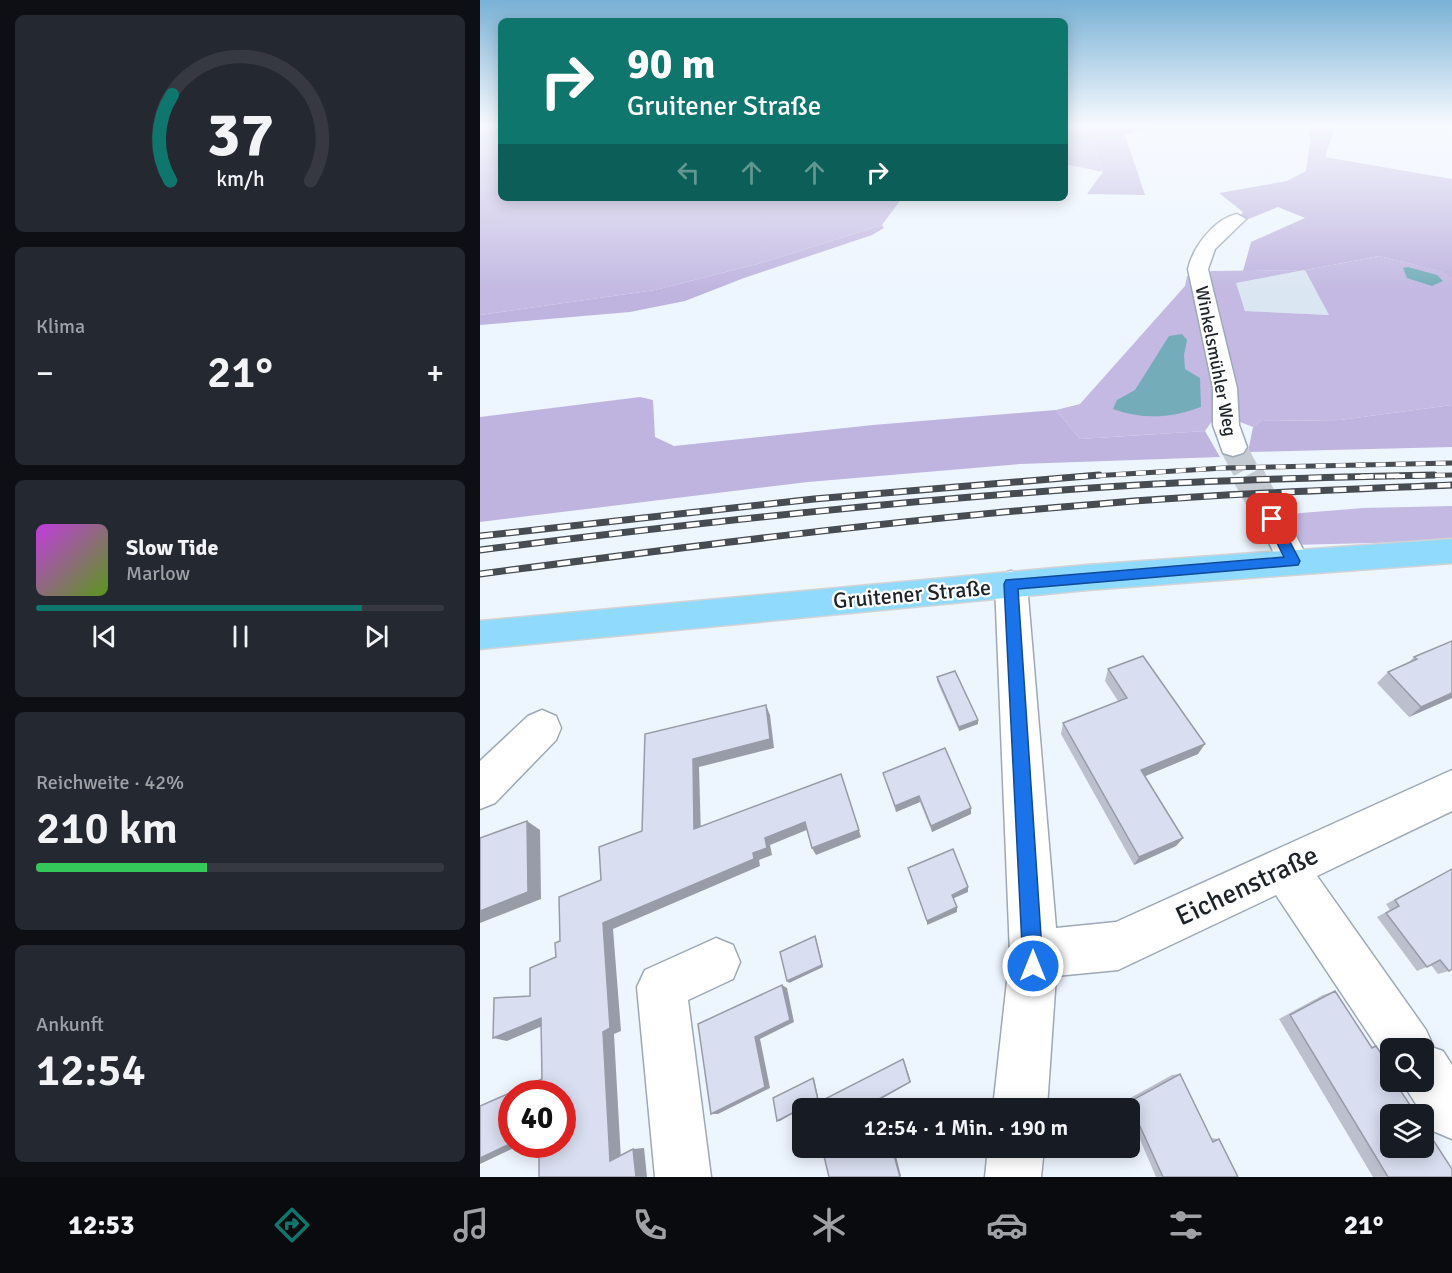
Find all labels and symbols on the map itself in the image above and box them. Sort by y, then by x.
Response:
street label: Winkelsmühler Weg [1191,284,1241,438]
pin [1246,493,1297,544]
street label: Gruitener Straße [832,574,992,614]
street label: Eichenstraße [1171,839,1323,933]
position arrow [1001,934,1065,998]
speed limit sign: 40 [498,1080,576,1158]

